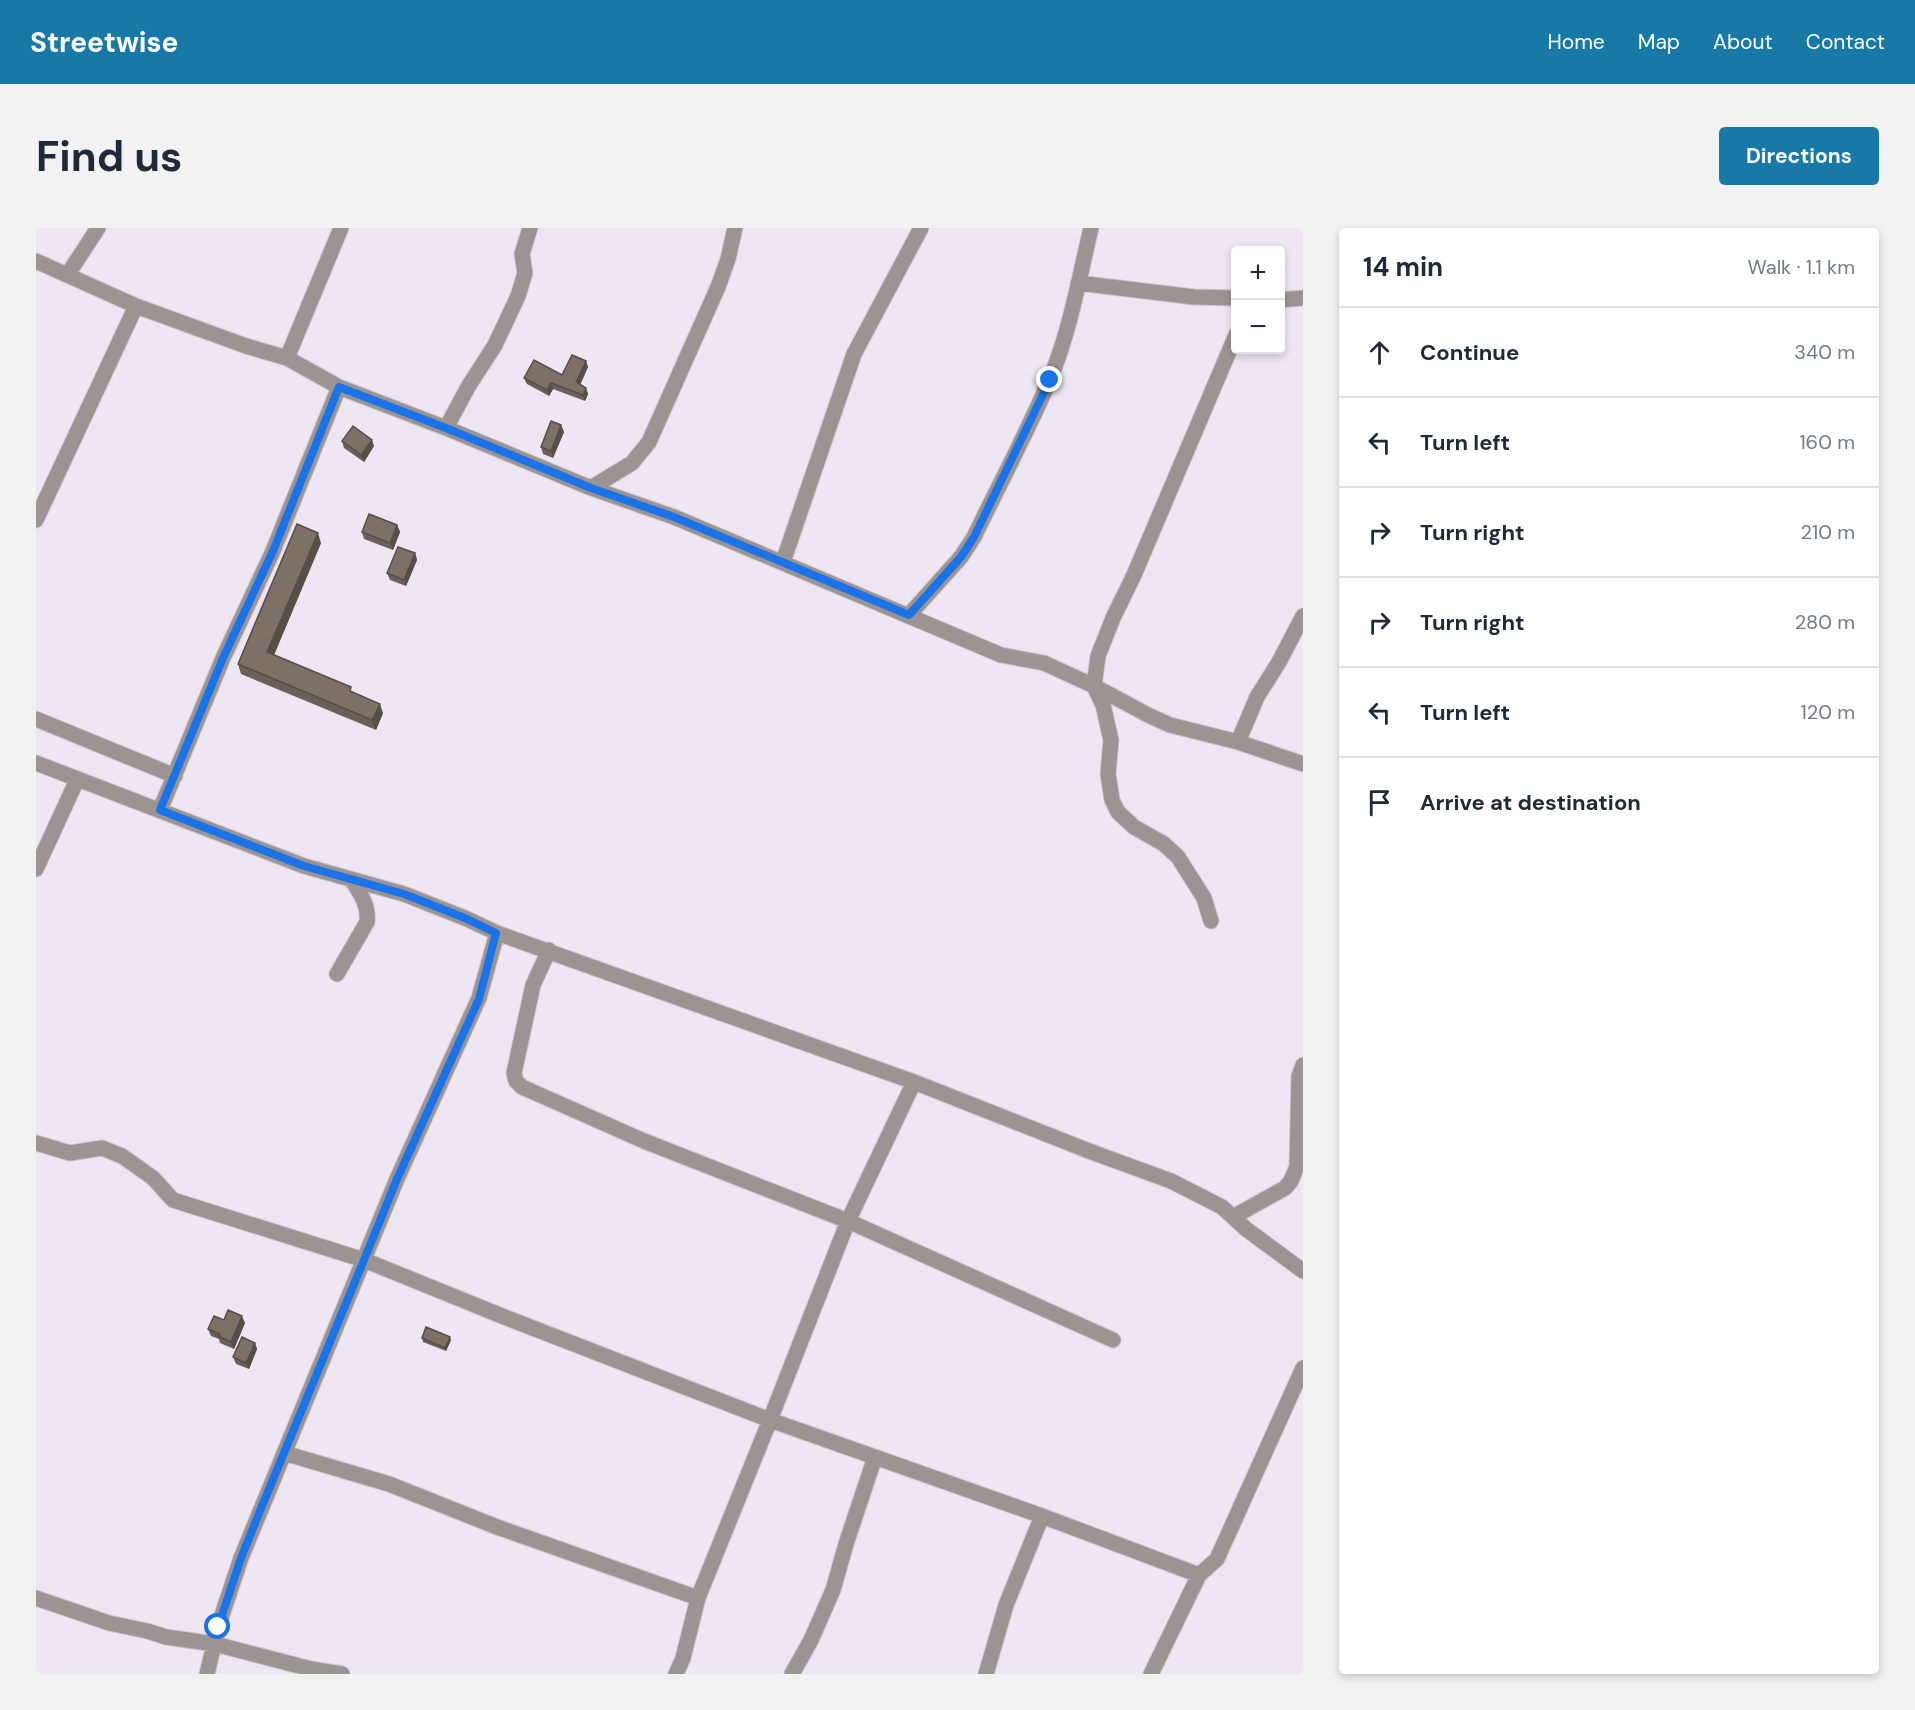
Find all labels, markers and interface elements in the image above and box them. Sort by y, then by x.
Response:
text: Streetwise [30,24,178,61]
text: Home [1547,28,1605,56]
text: Map [1638,28,1680,56]
text: About [1713,28,1773,56]
text: Contact [1806,28,1885,56]
button: Directions [1719,127,1879,185]
text: Find us [36,129,182,184]
map controls [1231,246,1285,354]
button: + [1231,246,1285,300]
text: 14 min [1363,250,1443,284]
text: Walk · 1.1 km [1747,254,1855,280]
button: − [1231,300,1285,354]
icon: ahead [1363,336,1396,369]
text: Continue [1420,338,1519,367]
text: 340 m [1794,339,1855,365]
route end [1036,366,1062,392]
icon: left [1363,426,1396,459]
text: Turn left [1420,428,1510,457]
text: 160 m [1799,429,1855,455]
icon: right [1363,516,1396,549]
text: Turn right [1420,518,1525,547]
text: 210 m [1800,519,1855,545]
icon: right [1363,606,1396,639]
text: Turn right [1420,608,1525,637]
text: 280 m [1795,609,1855,635]
icon: left [1363,696,1396,729]
text: Turn left [1420,698,1510,727]
text: 120 m [1801,699,1855,725]
icon: arrive [1363,786,1396,819]
text: Arrive at destination [1420,788,1641,817]
route start [204,1613,230,1639]

